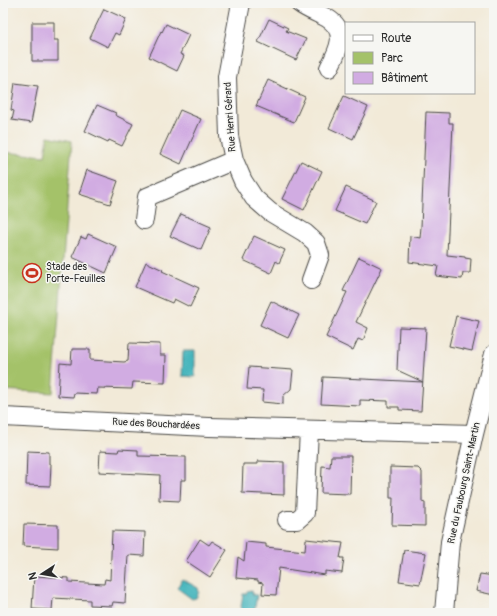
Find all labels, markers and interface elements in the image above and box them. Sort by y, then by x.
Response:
legend [345,22,475,94]
text: Route [381,31,411,46]
text: Parc [381,51,403,66]
text: Bâtiment [381,71,428,86]
street label: Rue Henri Gérard [222,81,238,152]
place label: Stade des Porte-Feuilles [46,261,106,285]
sports icon: Stade des Porte-Feuilles [21,262,43,284]
street label: Rue des Bouchardées [112,416,201,432]
street label: Rue du Faubourg Saint-Martin [445,421,483,545]
north arrow [22,554,62,594]
text: N [25,570,40,581]

